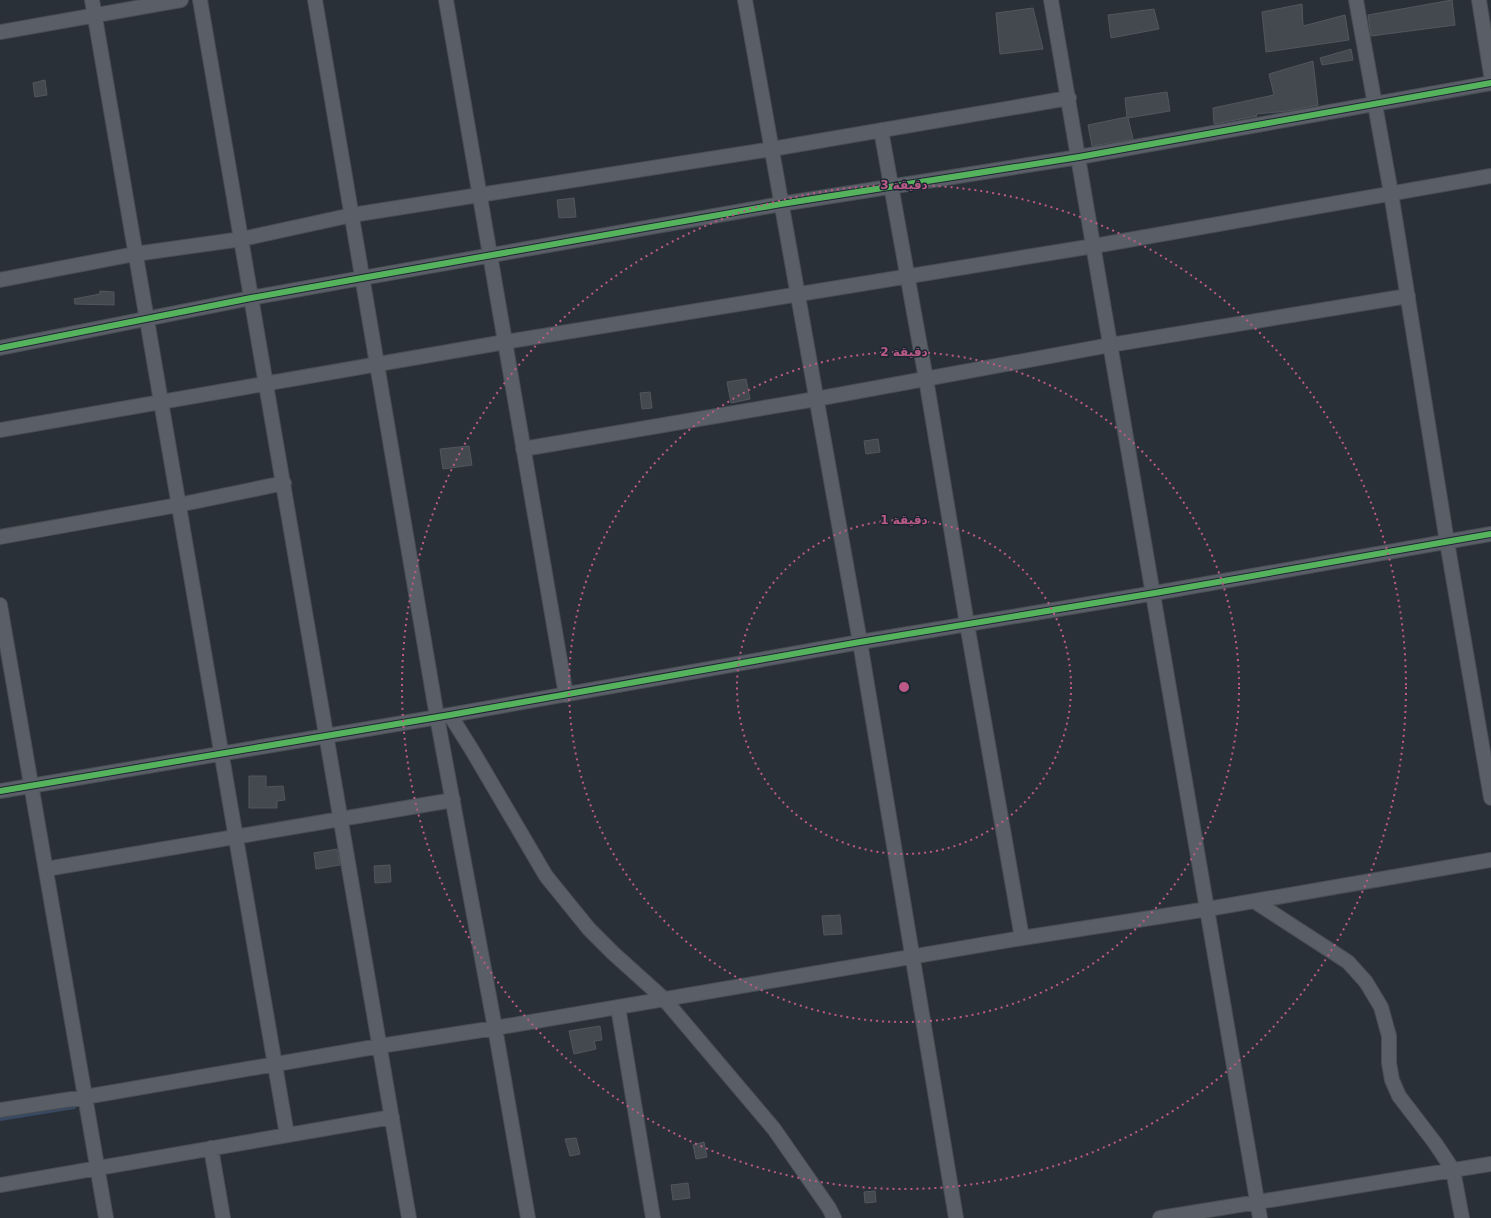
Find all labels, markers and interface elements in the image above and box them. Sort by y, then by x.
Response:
text: 3 دقيقة [880,178,928,192]
text: 2 دقيقة [880,345,928,359]
text: 1 دقيقة [880,513,928,527]
centre of rings [897,680,911,694]

